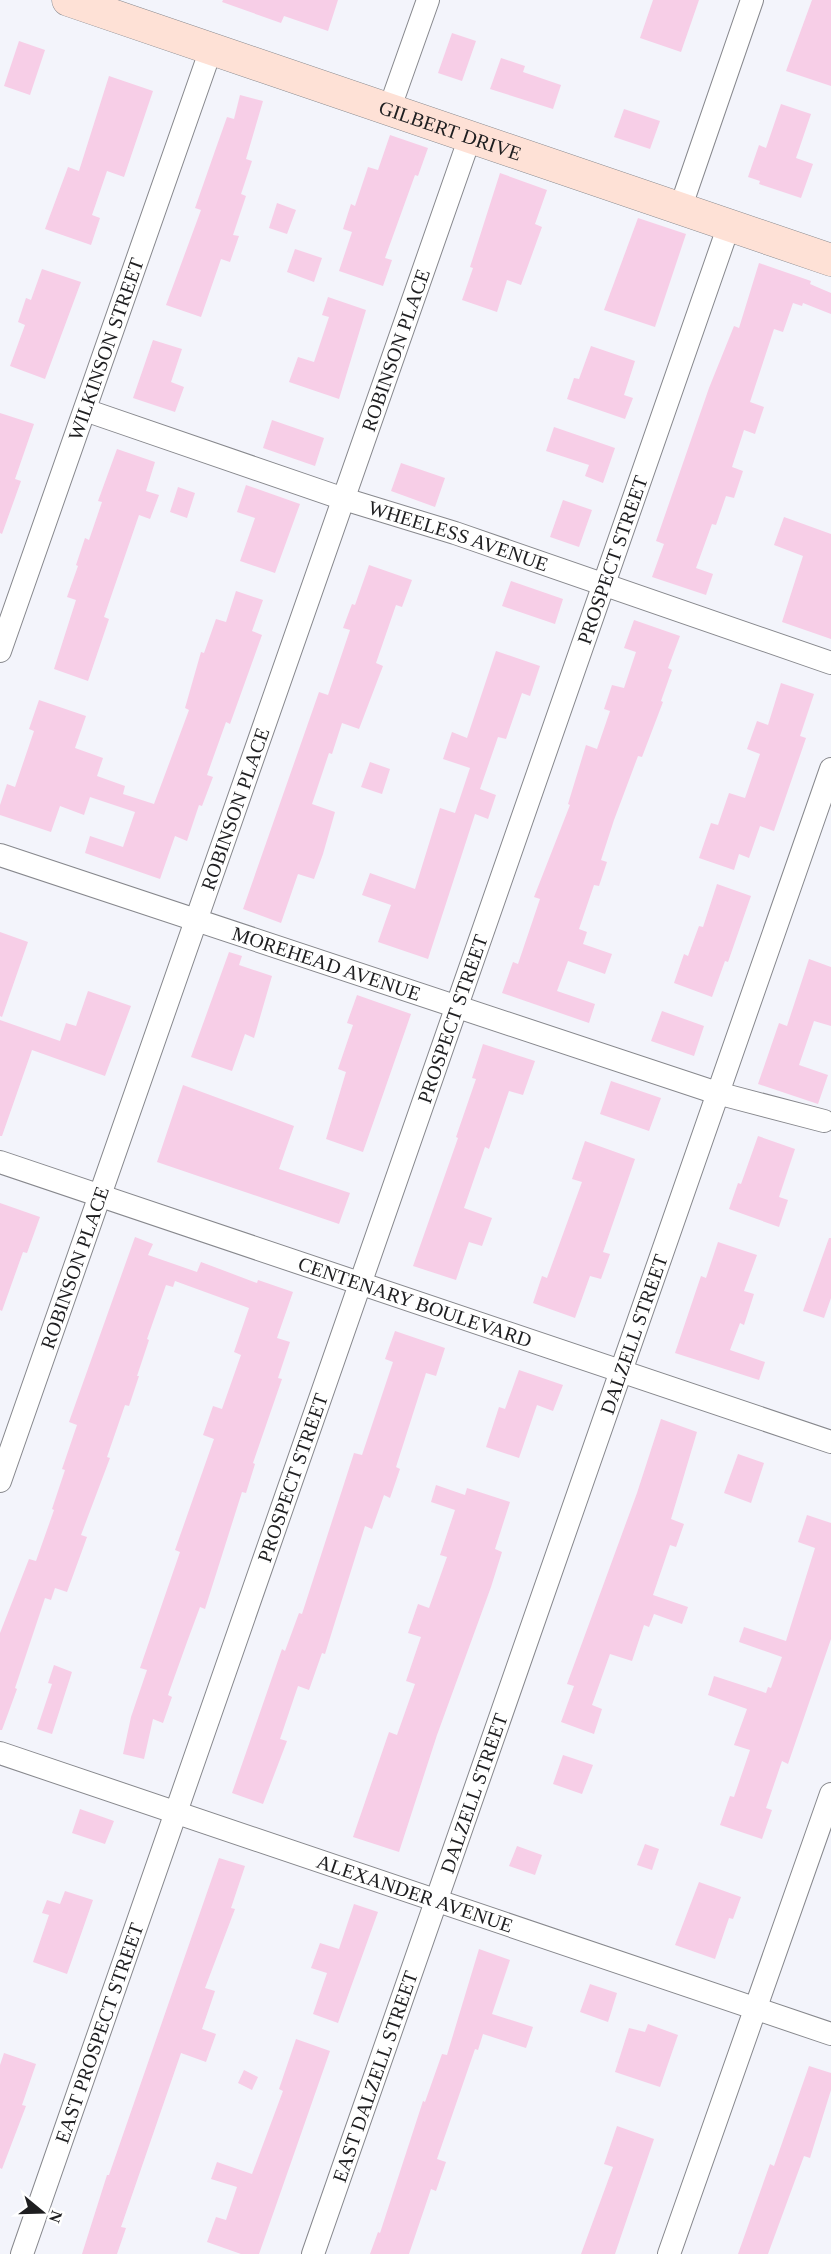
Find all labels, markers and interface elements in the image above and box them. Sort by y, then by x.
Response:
street label: GILBERT DRIVE [376,96,524,165]
street label: WILKINSON STREET [64,255,148,443]
street label: ROBINSON PLACE [357,266,434,434]
street label: PROSPECT STREET [573,473,652,647]
street label: WHEELESS AVENUE [366,496,551,575]
street label: ROBINSON PLACE [196,725,274,893]
street label: MOREHEAD AVENUE [230,922,423,1005]
street label: PROSPECT STREET [413,932,492,1106]
street label: ROBINSON PLACE [36,1183,113,1352]
street label: CENTENARY BOULEVARD [295,1252,535,1351]
street label: DALZELL STREET [596,1252,672,1417]
street label: PROSPECT STREET [253,1391,332,1565]
street label: DALZELL STREET [436,1710,512,1876]
street label: ALEXANDER AVENUE [314,1850,516,1937]
street label: EAST PROSPECT STREET [51,1920,147,2146]
street label: EAST DALZELL STREET [328,1968,422,2185]
north arrow [12,2182,72,2242]
text: N [46,2208,66,2225]

